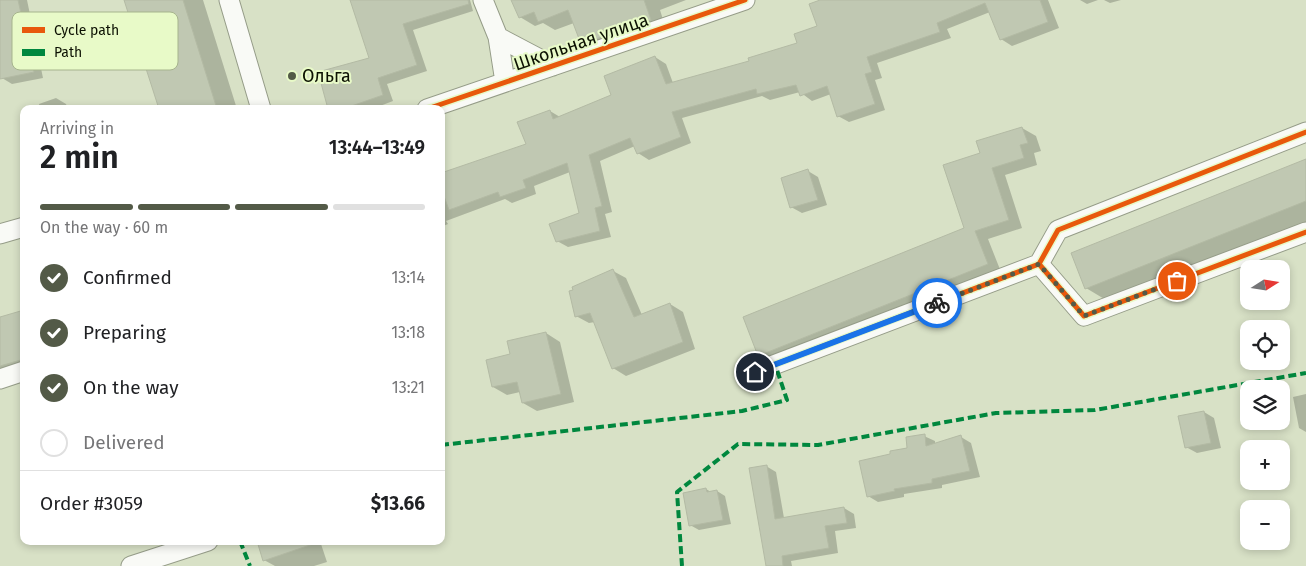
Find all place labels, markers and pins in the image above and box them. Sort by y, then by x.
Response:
place label: Ольга [302,65,351,87]
marker: Ольга [286,70,298,82]
pin [1156,260,1198,302]
pin [734,351,776,393]

